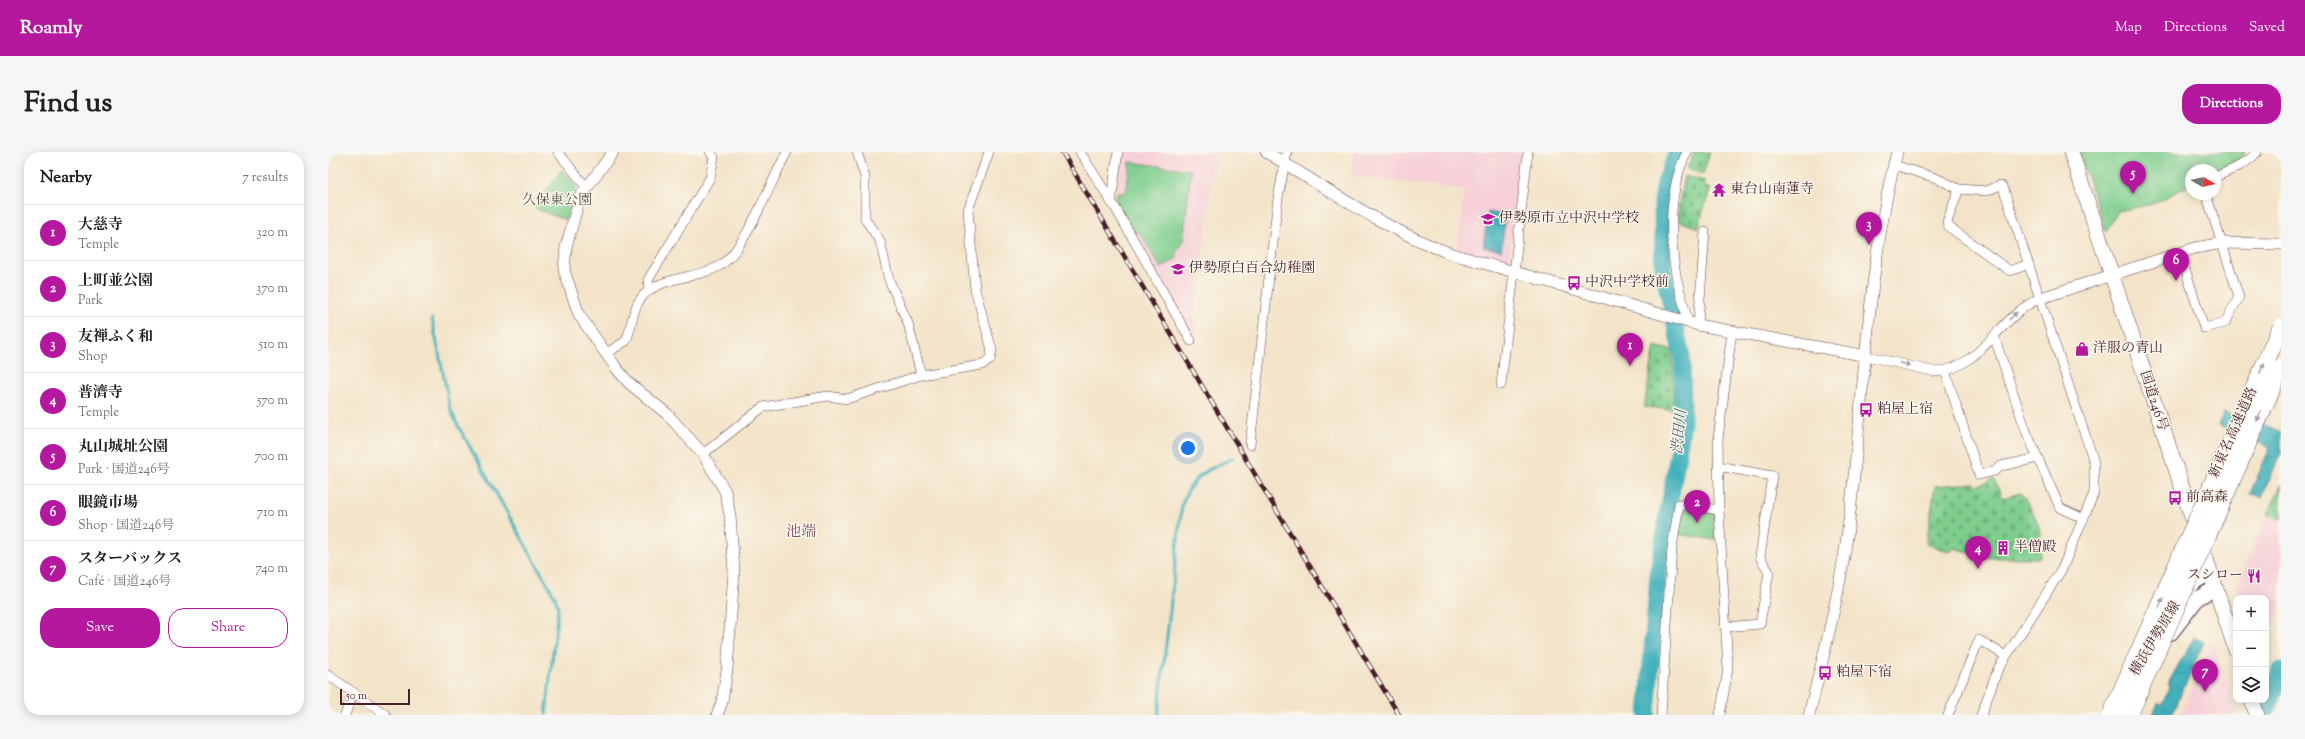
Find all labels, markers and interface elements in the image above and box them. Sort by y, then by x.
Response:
text: Roamly [20,15,83,42]
text: Map [2115,18,2142,38]
text: Directions [2164,18,2227,38]
text: Saved [2249,18,2285,38]
text: Find us [24,84,112,124]
button: Directions [2182,84,2281,124]
pin: 5 [2120,161,2146,194]
north arrow [2185,164,2221,200]
text: Nearby [40,166,92,190]
text: 7 results [242,169,288,187]
place label: 東台山南蓮寺 [1730,180,1814,200]
temple icon: 東台山南蓮寺 [1711,182,1727,198]
park label: 久保東公園 [522,191,592,211]
place label: 伊勢原市立中沢中学校 [1499,209,1639,229]
school or university icon: 伊勢原市立中沢中学校 [1480,211,1496,227]
pin: 3 [1856,212,1882,245]
text: 大慈寺 [78,215,123,236]
text: 1 [51,224,55,242]
text: 320 m [256,224,288,242]
text: Temple [78,236,119,254]
pin: 6 [2163,248,2189,281]
place label: 伊勢原白百合幼稚園 [1189,259,1315,279]
school or university icon: 伊勢原白百合幼稚園 [1170,261,1186,277]
text: 上町並公園 [78,271,153,292]
place label: 中沢中学校前 [1585,273,1669,293]
bus stop icon: 中沢中学校前 [1566,275,1582,291]
text: 2 [50,280,56,298]
text: 370 m [256,280,288,298]
text: Park [78,292,103,310]
one-way arrow [2008,311,2018,321]
text: 友禅ふく和 [78,327,153,348]
pin: 1 [1617,333,1643,366]
text: 3 [50,336,56,354]
text: 510 m [259,336,288,354]
place label: 洋服の青山 [2093,339,2163,359]
shop icon: 洋服の青山 [2074,341,2090,357]
text: Shop [78,348,107,366]
one-way arrow [2260,361,2266,373]
one-way arrow [1899,362,1911,368]
street label: 国道246号 [2134,368,2172,434]
text: 普濟寺 [78,383,123,404]
street label: 新東名高速道路 [2205,384,2263,482]
text: 4 [50,392,56,410]
text: 570 m [257,392,288,410]
place label: 粕屋上宿 [1877,400,1933,420]
bus stop icon: 粕屋上宿 [1858,402,1874,418]
text: Temple [78,404,119,422]
water label: 渋田川 [1667,407,1693,455]
one-way arrow [2256,411,2262,423]
text: 丸山城址公園 [78,437,168,458]
your location [1178,438,1198,458]
text: 5 [51,448,55,466]
text: 700 m [254,448,288,466]
text: Park · 国道246号 [78,461,170,479]
place label: 前高森 [2186,488,2228,508]
pin: 2 [1684,490,1710,523]
bus stop icon: 前高森 [2167,490,2183,506]
text: 眼鏡市場 [78,493,138,514]
text: 6 [50,504,56,522]
text: 710 m [257,504,288,522]
text: Shop · 国道246号 [78,517,174,535]
district label: 池端 [786,522,816,543]
pin: 4 [1965,536,1991,569]
place label: 半僧殿 [2014,538,2056,558]
building icon: 半僧殿 [1995,540,2011,556]
text: スターバックス [78,549,182,570]
text: 7 [50,560,56,578]
text: 740 m [256,560,288,578]
place label: スシロー [2187,566,2243,586]
restaurant icon: スシロー [2246,568,2262,584]
text: Café · 国道246号 [78,573,171,591]
map controls [2233,595,2269,703]
button: + [2233,595,2269,631]
one-way arrow [2158,596,2164,608]
street label: 横浜伊勢原線 [2126,598,2186,680]
button: Save [40,608,160,648]
button: Share [168,608,288,648]
button: − [2233,631,2269,667]
pin: 7 [2192,659,2218,692]
place label: 粕屋下宿 [1836,663,1892,683]
bus stop icon: 粕屋下宿 [1817,665,1833,681]
button: layers [2233,667,2269,703]
scale bar [340,687,410,706]
text: 50 m [346,688,367,704]

